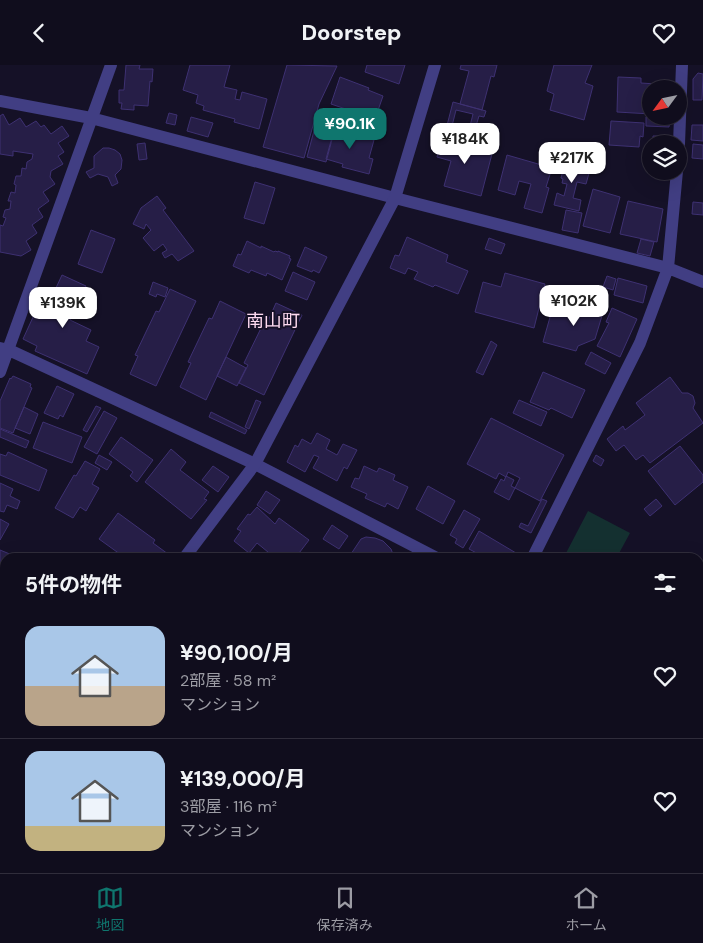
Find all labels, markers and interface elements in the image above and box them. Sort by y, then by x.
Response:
text: Doorstep [301,18,402,47]
icon: back [25,19,53,47]
icon: heart [650,19,678,47]
north arrow [642,80,688,125]
map controls [642,80,687,180]
pin: ¥90.1K [309,107,391,150]
text: ¥90.1K [325,113,375,134]
pin: ¥184K [430,123,500,165]
text: ¥184K [441,128,489,149]
button: layers [642,135,687,180]
pin: ¥217K [537,141,607,184]
text: ¥217K [550,147,594,168]
pin: ¥102K [539,285,609,327]
pin: ¥139K [28,287,98,329]
text: ¥102K [550,290,598,311]
text: ¥139K [40,292,86,313]
district label: 南山町 [246,309,300,333]
icon: filters [651,569,679,597]
text: 5件の物件 [25,571,122,599]
text: ¥90,100/月 [180,639,293,667]
icon: home [65,646,125,706]
icon: heart [651,662,679,690]
text: 2部屋 · 58 m² [180,670,276,691]
text: マンション [180,694,260,715]
text: ¥139,000/月 [180,765,305,793]
icon: home [65,771,125,831]
icon: heart [651,787,679,815]
text: 3部屋 · 116 m² [180,796,277,817]
text: マンション [180,820,260,841]
tab: 地図 [96,884,124,934]
tab: 保存済み [317,884,373,934]
tab: ホーム [565,884,607,934]

